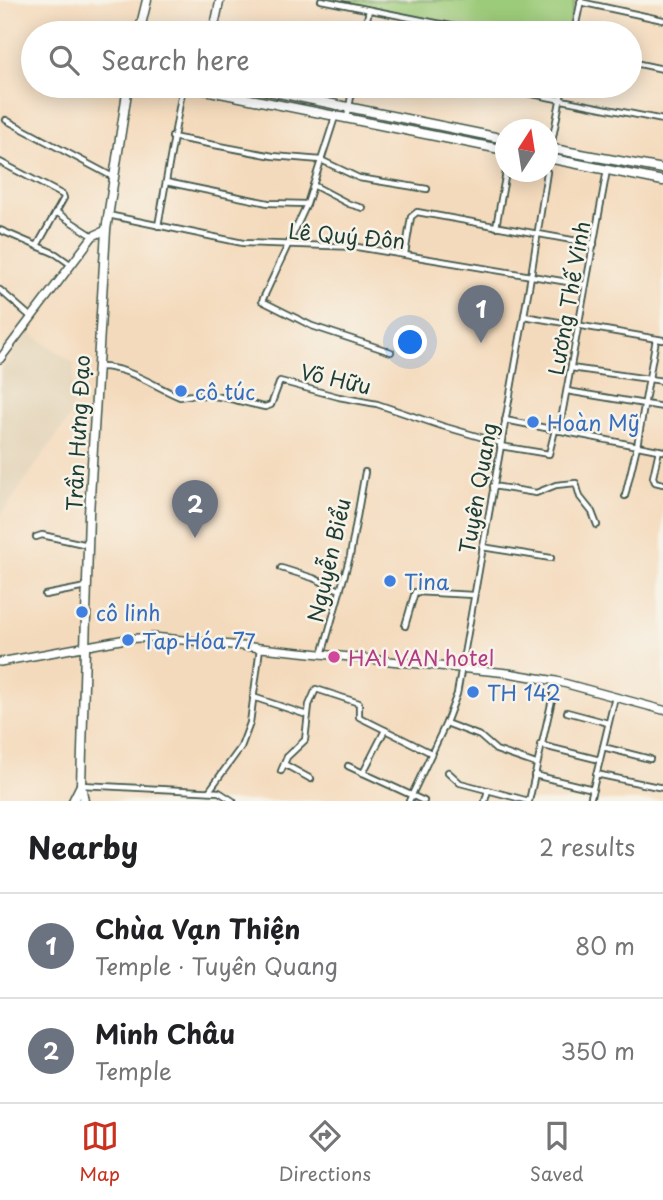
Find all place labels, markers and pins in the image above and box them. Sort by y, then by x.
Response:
pin: 1 [458,285,504,343]
place label: cô túc [195,375,255,407]
marker: cô túc [173,383,189,399]
place label: Hoàn Mỹ [547,406,640,438]
marker: Hoàn Mỹ [525,414,541,430]
pin: 2 [172,480,218,538]
place label: Tina [404,565,450,597]
marker: Tina [382,573,398,589]
place label: cô linh [96,596,161,628]
marker: cô linh [74,604,90,620]
place label: Tap Hóa 77 [142,624,256,656]
marker: Tap Hóa 77 [120,632,136,648]
place label: HAI VAN hotel [348,641,494,673]
marker: HAI VAN hotel [326,649,342,665]
place label: TH 142 [487,676,561,708]
marker: TH 142 [465,684,481,700]

